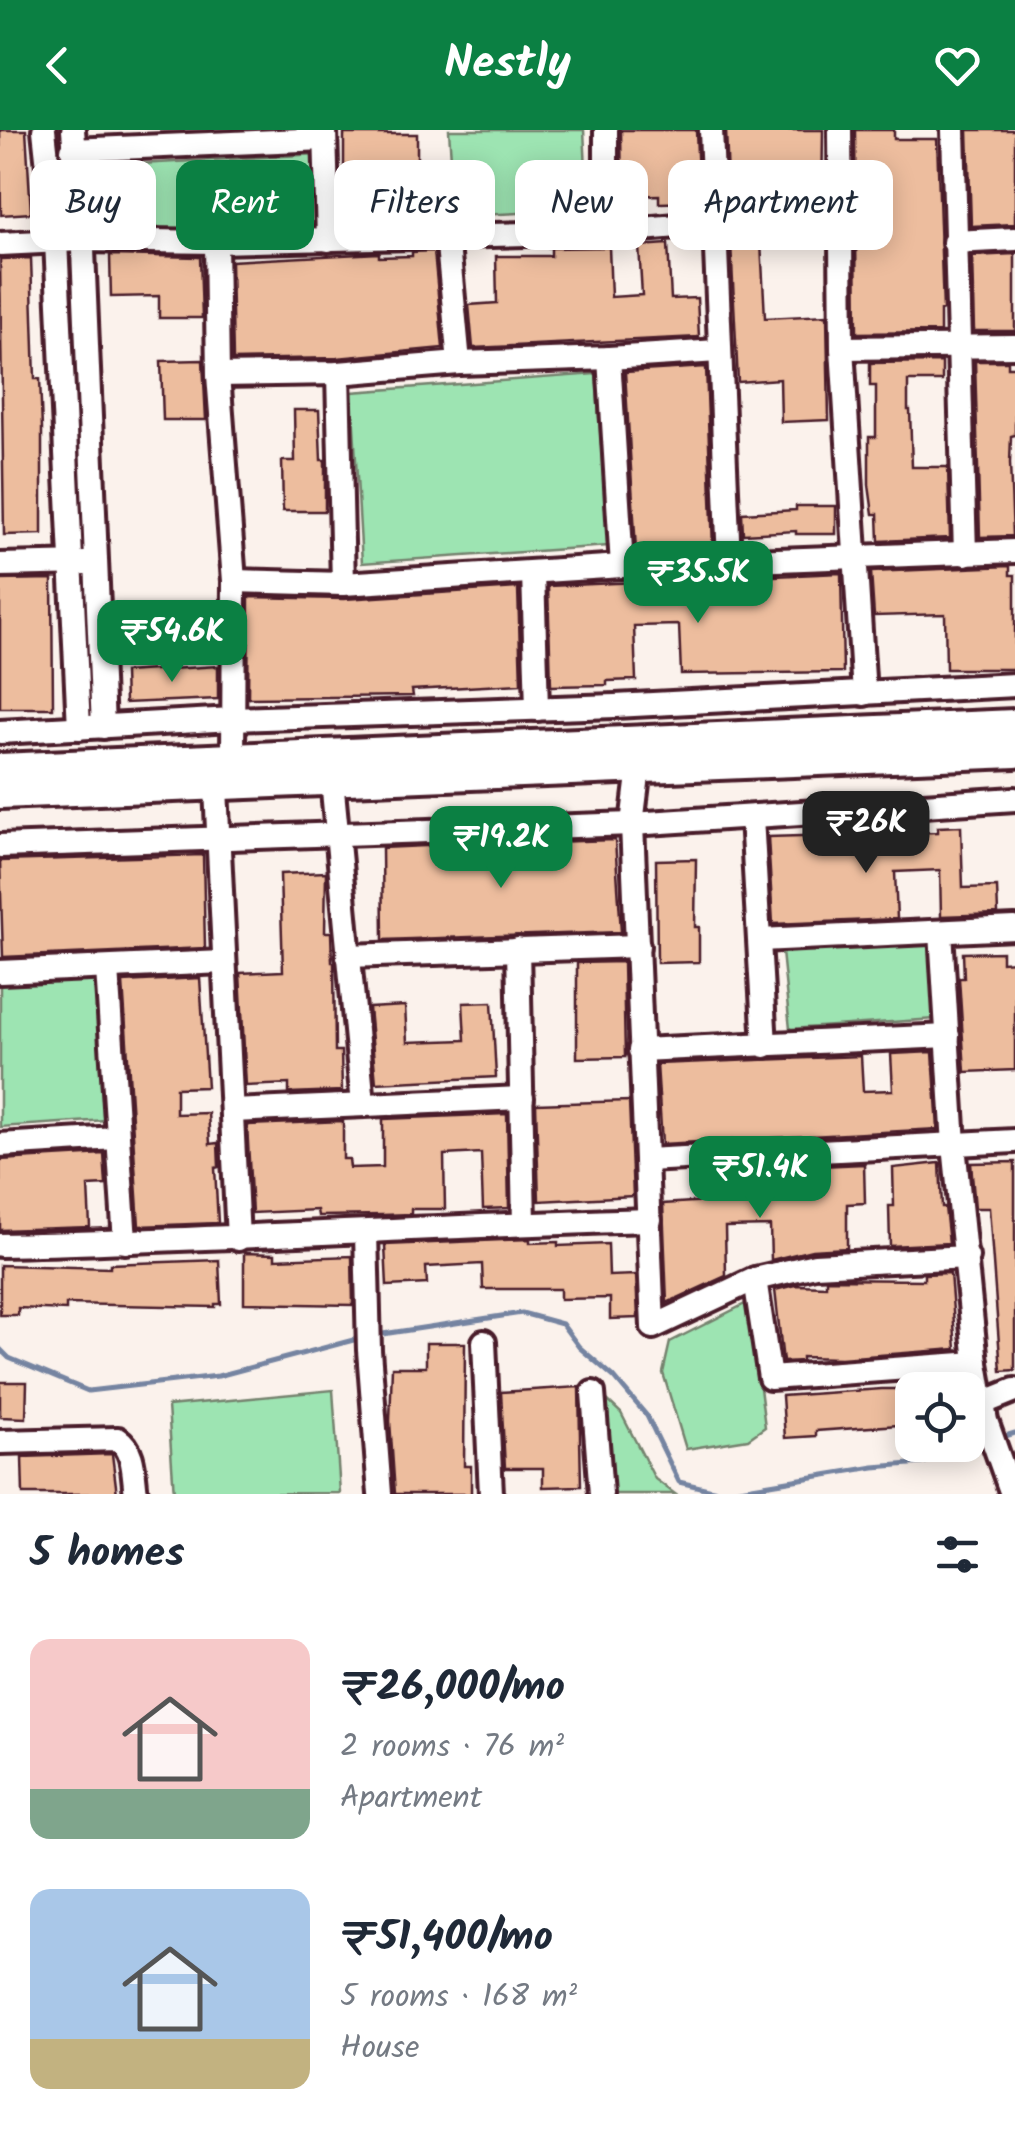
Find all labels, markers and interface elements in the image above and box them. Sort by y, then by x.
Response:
text: Nestly [444,29,571,101]
icon: back [30,38,85,93]
icon: heart [930,38,985,93]
chip: Buy [30,160,156,250]
chip: Rent [176,160,314,250]
chip: Filters [334,160,495,250]
chip: New [515,160,648,250]
chip: Apartment [668,160,893,250]
pin: ₹35.5K [617,541,779,626]
text: ₹35.5K [646,548,750,599]
pin: ₹54.6K [91,600,253,685]
text: ₹54.6K [119,607,225,658]
pin: ₹26K [807,791,925,876]
text: ₹26K [824,798,908,849]
pin: ₹19.2K [420,806,582,891]
text: ₹19.2K [451,813,551,864]
pin: ₹51.4K [679,1136,841,1221]
text: ₹51.4K [711,1143,809,1194]
map controls [895,1372,985,1462]
button: locate [895,1372,985,1462]
text: 5 homes [30,1521,185,1588]
icon: filters [930,1527,985,1582]
text: ₹26,000/mo [340,1655,565,1722]
icon: home [110,1679,230,1799]
text: 2 rooms · 76 m² [340,1722,564,1773]
text: Apartment [340,1773,482,1824]
text: ₹51,400/mo [340,1905,553,1972]
icon: home [110,1929,230,2049]
text: 5 rooms · 168 m² [340,1972,577,2023]
text: House [340,2023,419,2074]

